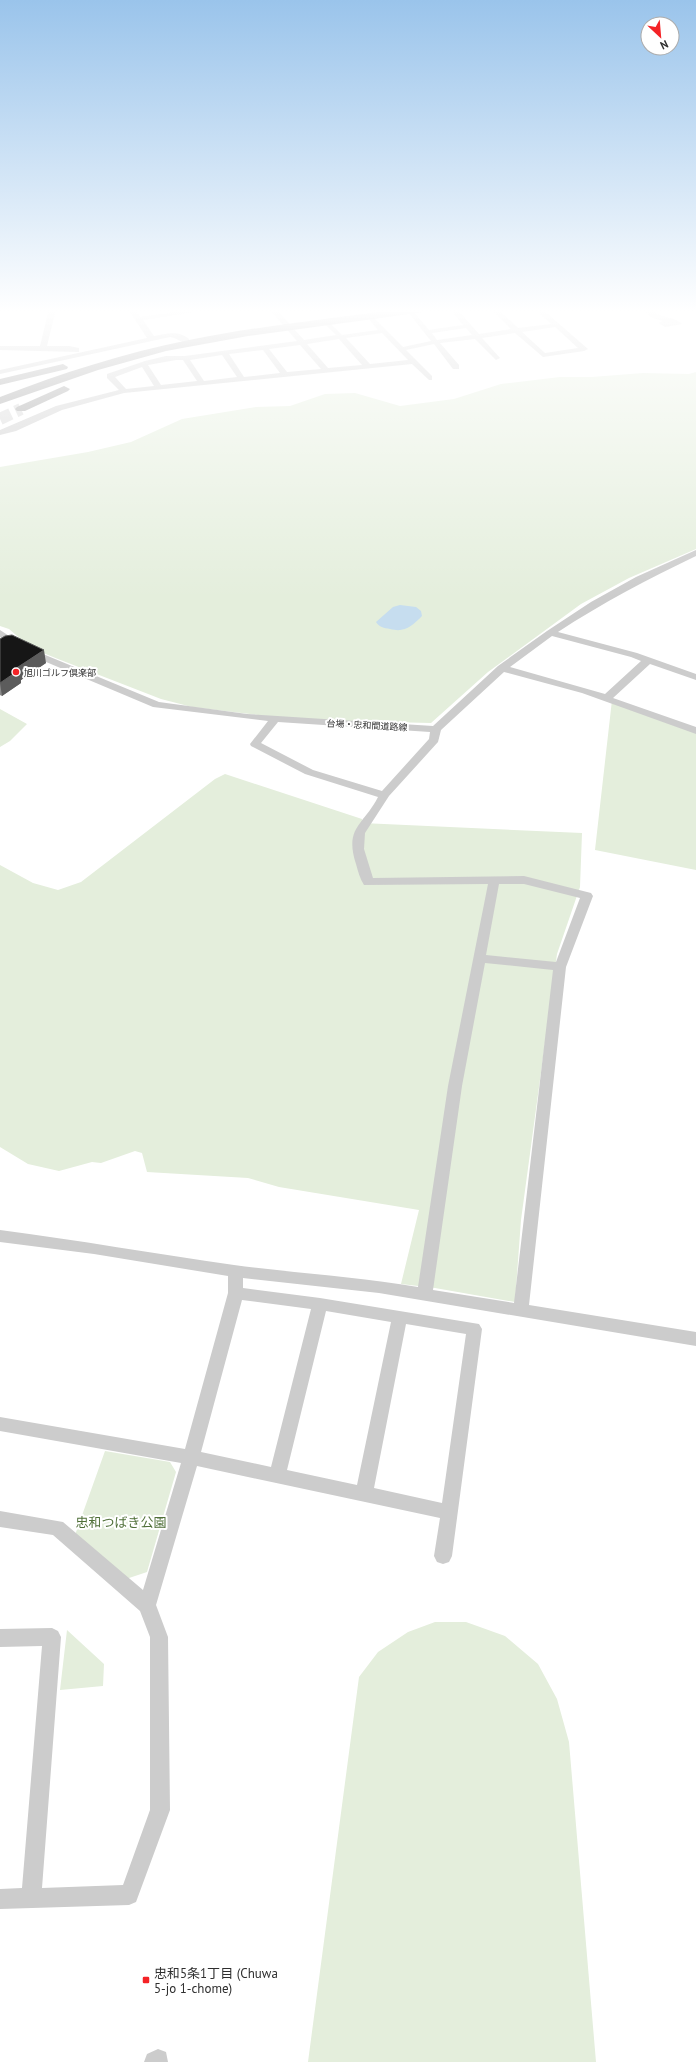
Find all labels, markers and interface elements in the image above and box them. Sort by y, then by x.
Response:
north arrow [640,16,680,56]
text: N [658,37,671,53]
marker: 旭川ゴルフ倶楽部 [11,667,21,677]
place label: 旭川ゴルフ倶楽部 [24,667,96,678]
street label: 台場・忠和間道路線 [326,717,409,733]
park label: 忠和つばき公園 [75,1514,167,1531]
place label: 忠和5条1丁目 (Chuwa 5-jo 1-chome) [154,1965,278,1997]
marker: 忠和5条1丁目 (Chuwa 5-jo 1-chome) [141,1975,151,1985]

